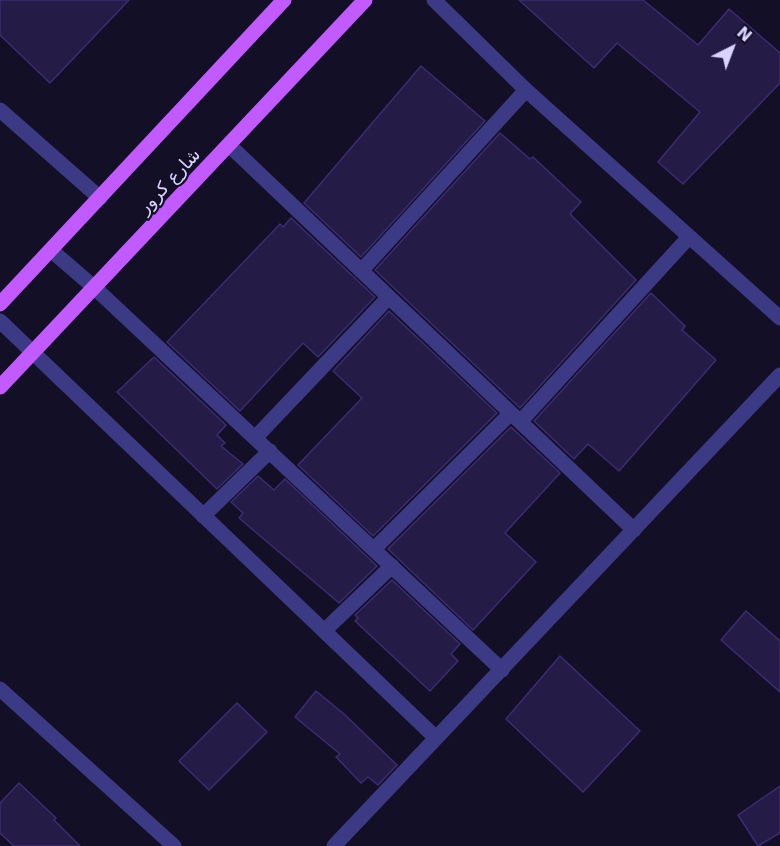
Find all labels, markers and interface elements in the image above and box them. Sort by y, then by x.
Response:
north arrow [702,18,762,78]
text: N [733,23,756,46]
street label: شارع كرور [134,145,206,219]

